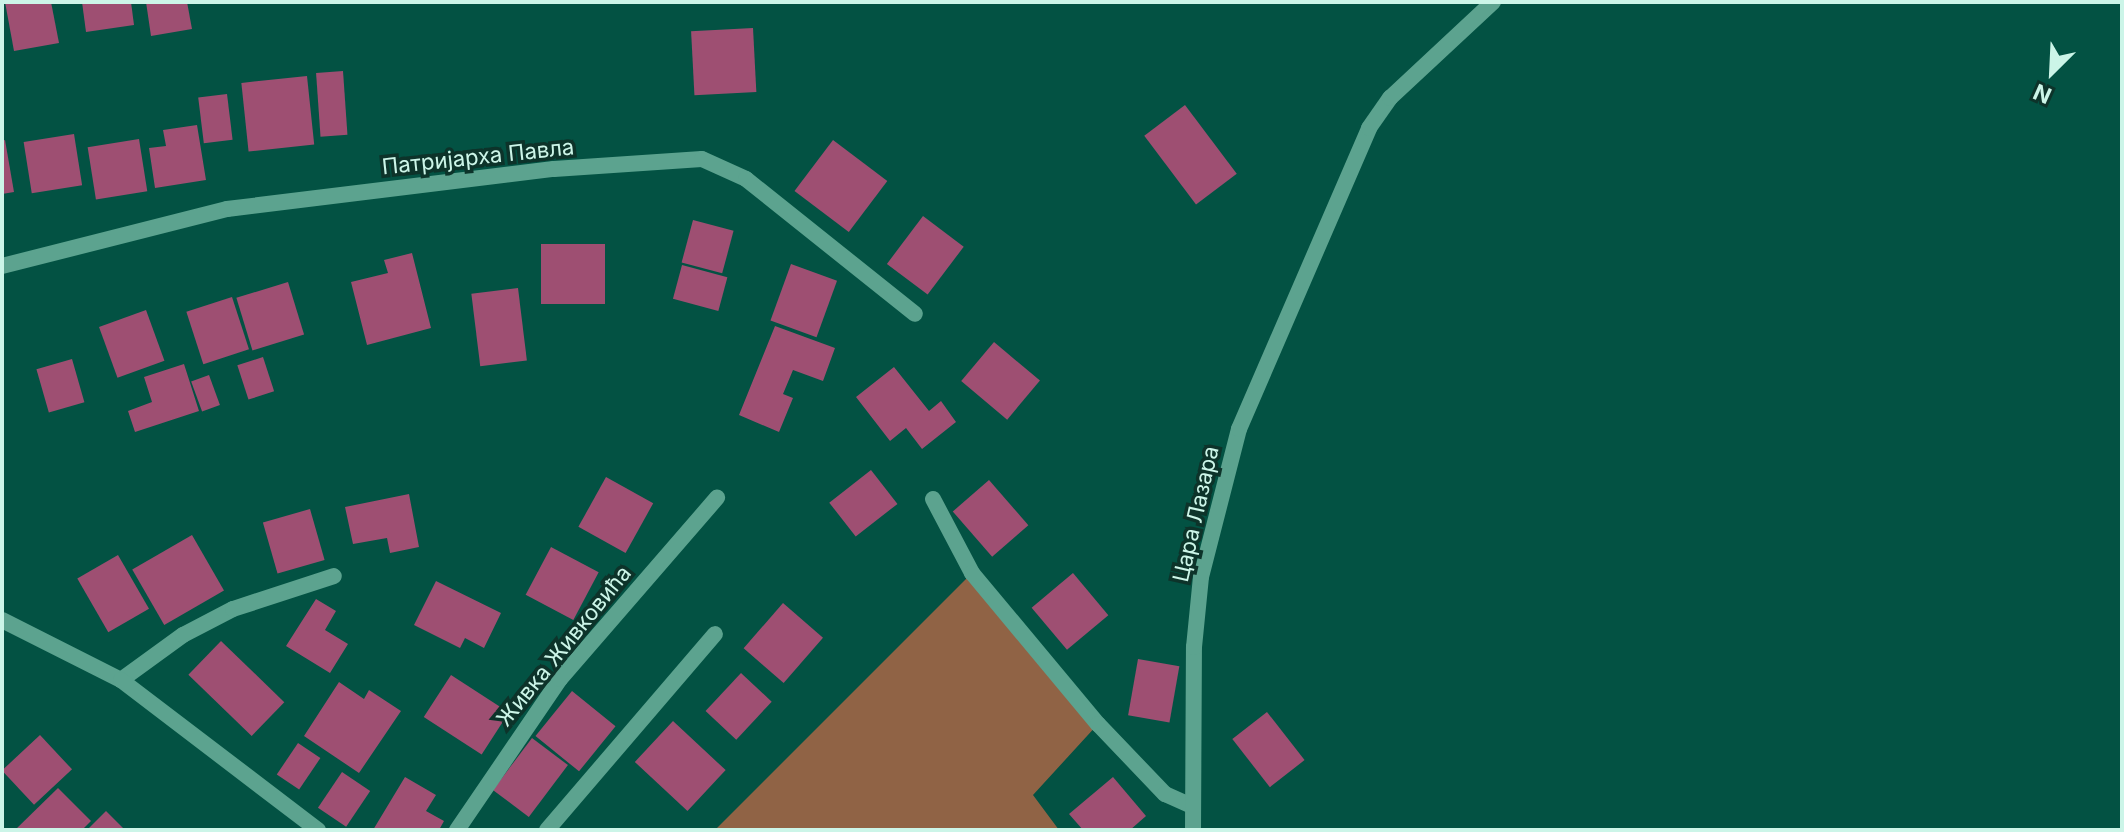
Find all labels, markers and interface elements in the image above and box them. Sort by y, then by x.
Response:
north arrow [2012,32,2092,112]
text: N [2029,79,2055,109]
street label: Патријарха Павла [381,134,575,180]
street label: Цара Лазара [1168,444,1224,584]
street label: Живка Живковића [491,560,637,732]

